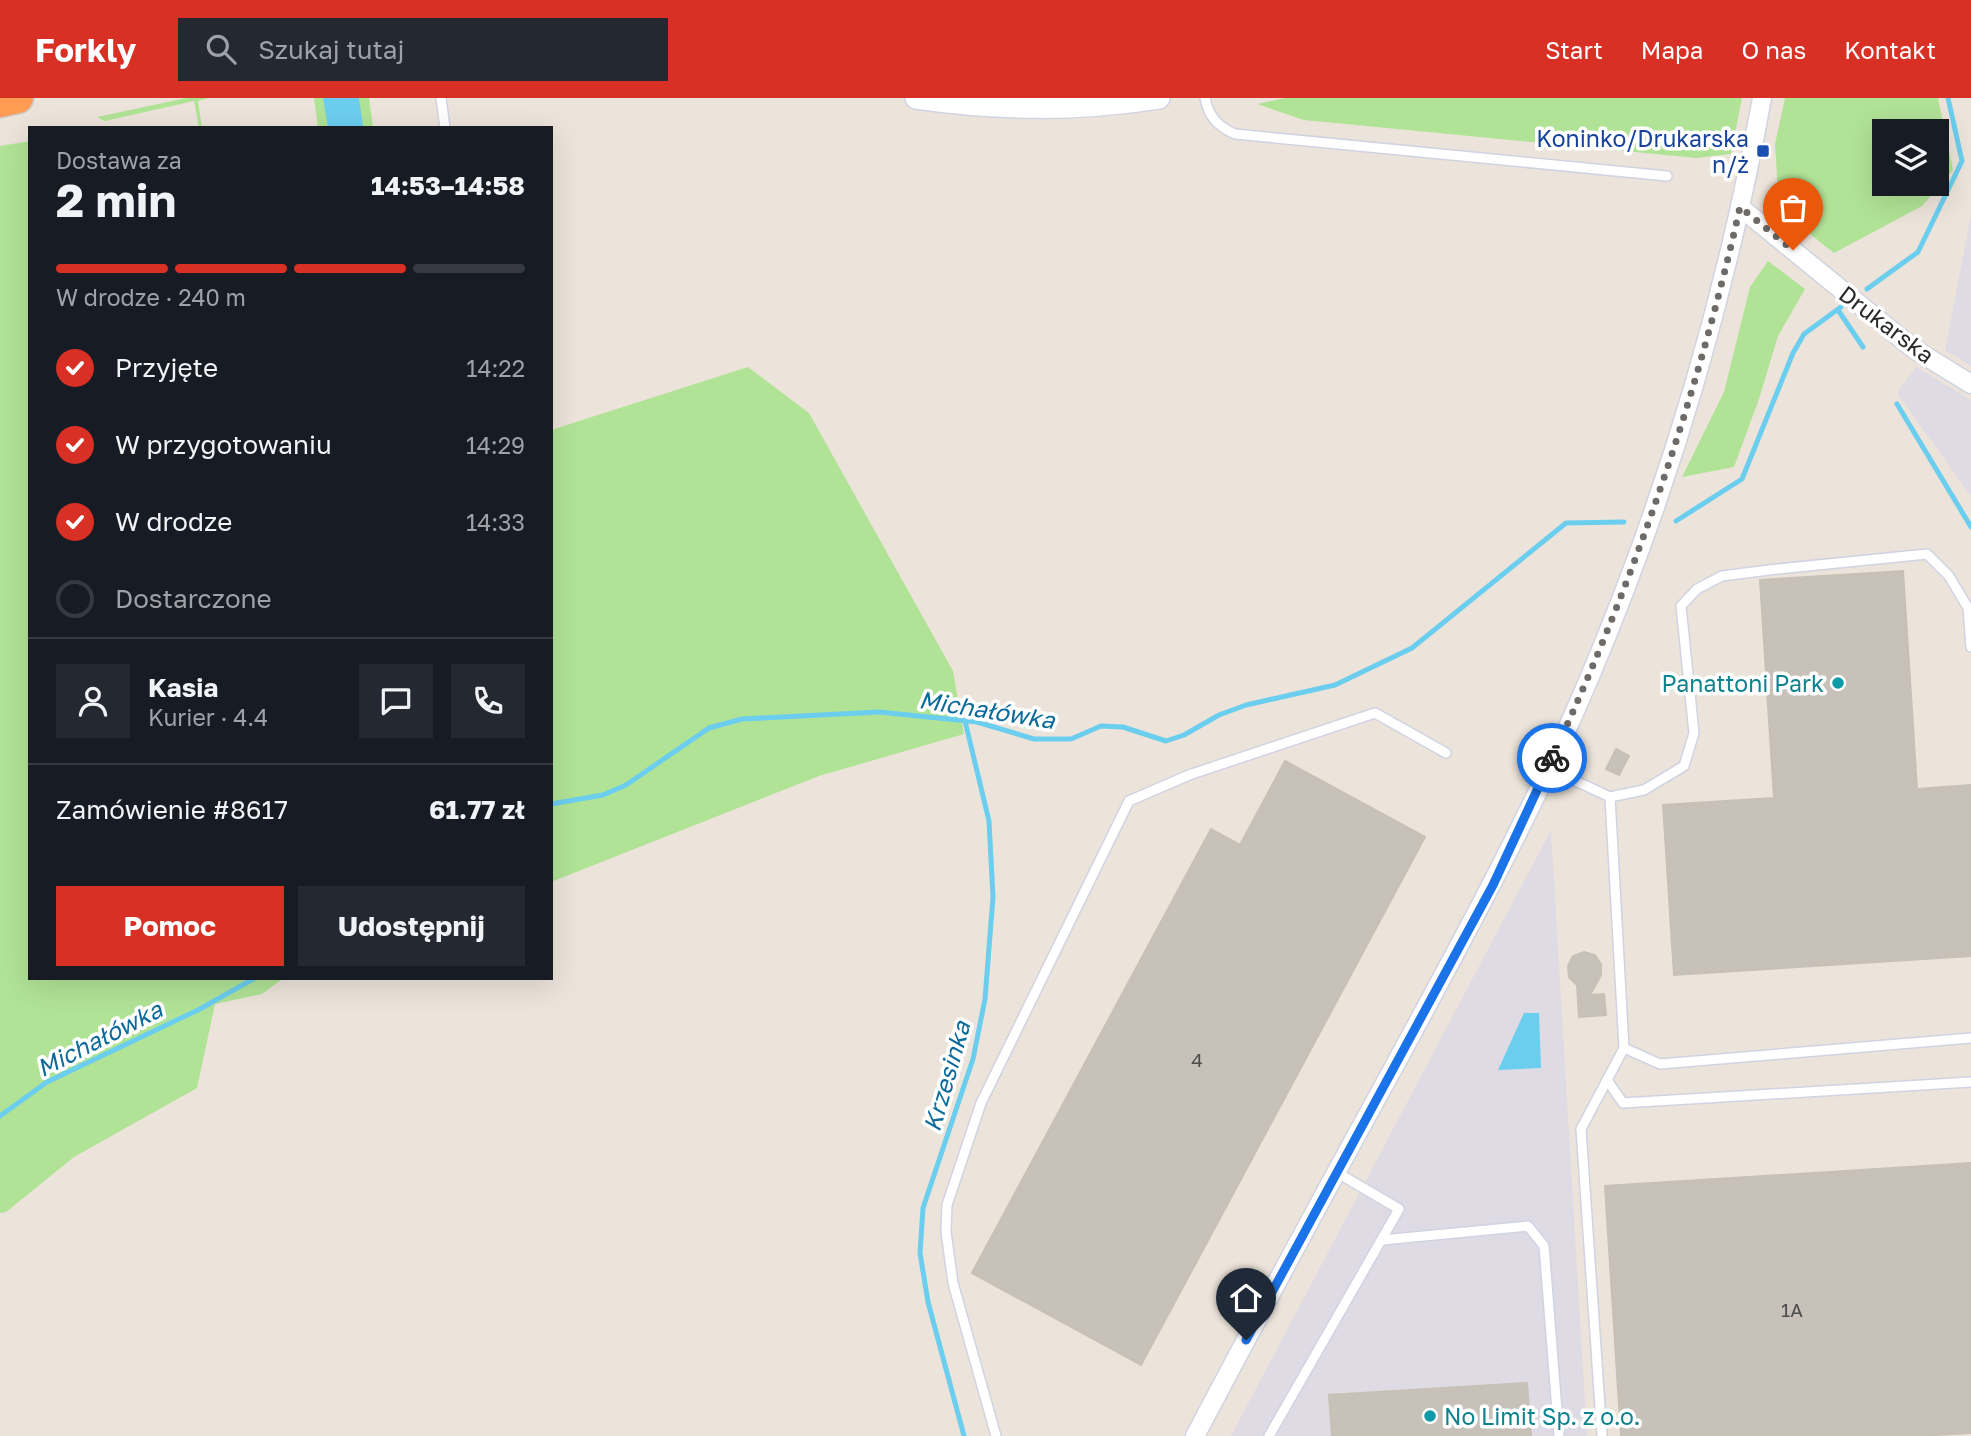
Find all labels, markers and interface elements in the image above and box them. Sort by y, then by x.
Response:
search box [178,18,668,81]
text: Forkly [35,30,136,69]
icon: search [202,30,240,68]
text: Szukaj tutaj [258,34,404,65]
text: Start [1545,35,1603,64]
text: Mapa [1641,35,1703,64]
text: O nas [1741,35,1806,64]
text: Kontakt [1844,35,1936,64]
map controls [1872,119,1949,196]
button: layers [1872,119,1949,196]
place label: Koninko/Drukarska n/ż [1536,124,1749,178]
marker: Koninko/Drukarska n/ż [1755,143,1771,159]
text: Dostawa za [56,146,182,174]
text: 14:53–14:58 [371,170,525,201]
text: 2 min [56,172,176,227]
pin [1763,178,1823,250]
icon: bag [1774,189,1812,227]
street label: Drukarska [1834,279,1940,369]
text: W drodze · 240 m [56,283,246,311]
icon: check [56,349,94,387]
text: Przyjęte [115,352,218,383]
text: 14:22 [466,354,525,382]
icon: check [56,426,94,464]
text: W przygotowaniu [115,429,332,460]
text: 14:29 [466,431,525,459]
icon: check [56,503,94,541]
text: W drodze [115,506,232,537]
text: 14:33 [466,508,525,536]
text: Dostarczone [115,583,272,614]
button: person [56,664,130,738]
button: chat [359,664,433,738]
button: phone [451,664,525,738]
place label: Panattoni Park [1661,669,1824,697]
text: Kasia [148,672,218,703]
marker: Panattoni Park [1830,675,1846,691]
water label: Michałówka [917,684,1058,734]
text: Kurier · 4.4 [148,703,268,731]
courier [1517,723,1587,793]
icon: bike [1533,739,1571,777]
text: Zamówienie #8617 [56,794,288,825]
text: 61.77 zł [429,794,525,825]
button: Pomoc [56,886,284,966]
button: Udostępnij [298,886,525,966]
water label: Michałówka [31,993,168,1082]
water label: Krzesinka [916,1016,976,1134]
house number: 4 [1191,1048,1203,1071]
pin [1216,1268,1276,1340]
icon: home [1227,1279,1265,1317]
house number: 1A [1781,1298,1803,1321]
place label: No Limit Sp. z o.o. [1444,1402,1640,1430]
marker: No Limit Sp. z o.o. [1422,1408,1438,1424]

